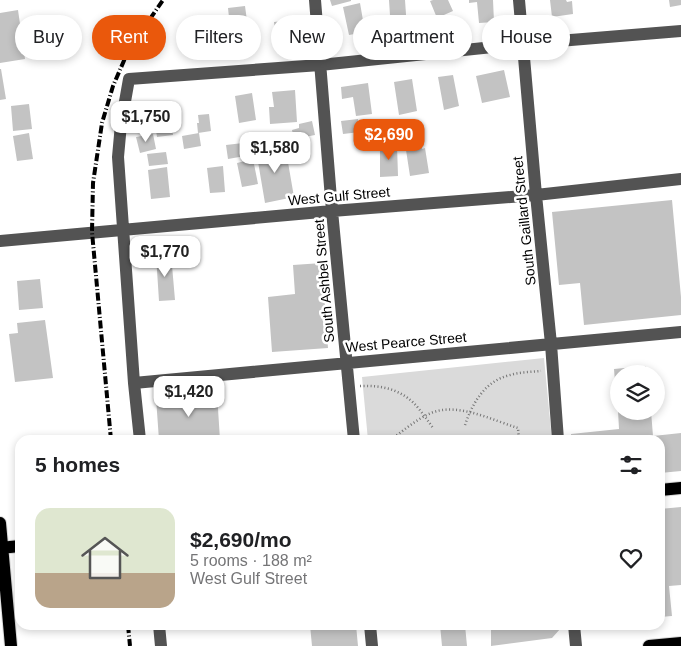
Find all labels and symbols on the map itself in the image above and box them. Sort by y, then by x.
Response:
pin: $1,750 [105,100,187,143]
pin: $2,690 [348,119,430,161]
pin: $1,580 [234,132,316,174]
street label: South Gaillard Street [509,155,539,286]
street label: West Gulf Street [287,184,391,208]
street label: South Ashbel Street [311,219,337,343]
pin: $1,770 [124,236,206,278]
street label: West Pearce Street [345,329,467,355]
pin: $1,420 [148,376,230,418]

